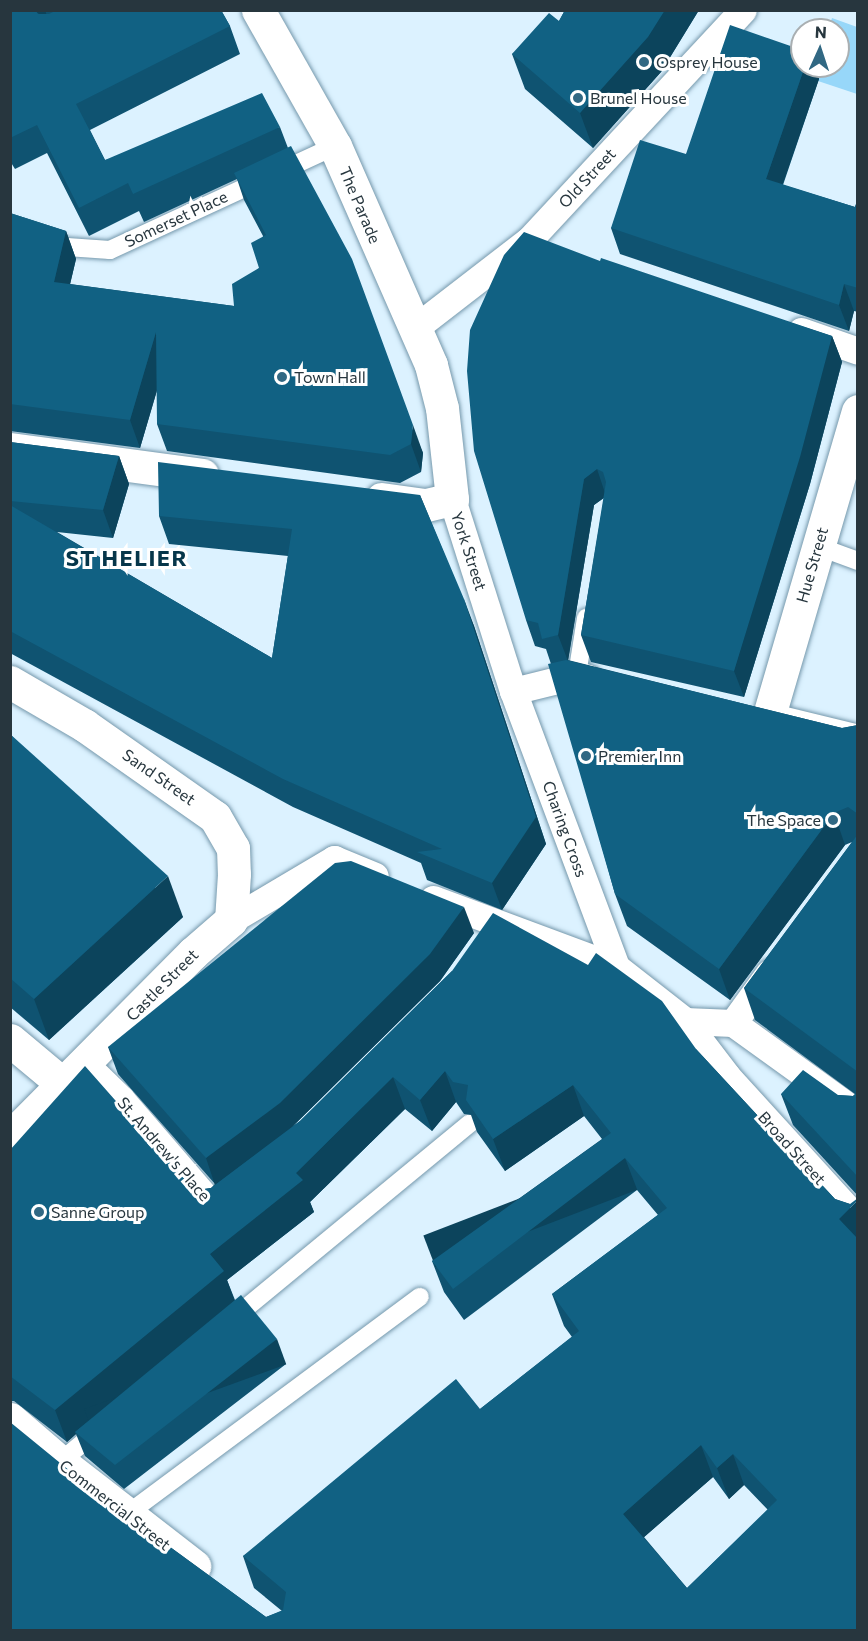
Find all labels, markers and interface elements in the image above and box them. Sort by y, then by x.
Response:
north arrow [790,18,850,78]
text: N [814,22,827,41]
place label: Osprey House [656,52,758,72]
marker: Osprey House [637,55,651,69]
place label: Brunel House [590,88,687,108]
marker: Brunel House [571,91,585,105]
street label: Old Street [555,144,619,212]
street label: The Parade [335,164,385,246]
street label: Somerset Place [121,187,231,251]
place label: Town Hall [294,367,366,387]
marker: Town Hall [275,370,289,384]
street label: York Street [447,509,491,593]
street label: Hue Street [792,525,832,605]
district label: ST HELIER [66,545,188,571]
street label: Sand Street [119,745,199,809]
place label: Premier Inn [598,746,681,766]
marker: Premier Inn [579,749,593,763]
street label: Charing Cross [539,778,591,880]
place label: The Space [747,810,821,830]
marker: The Space [826,813,840,827]
street label: Castle Street [122,945,202,1025]
street label: St. Andrew's Place [114,1093,214,1205]
street label: Broad Street [754,1107,830,1189]
place label: Sanne Group [51,1202,144,1222]
marker: Sanne Group [32,1205,46,1219]
street label: Commercial Street [56,1456,174,1554]

